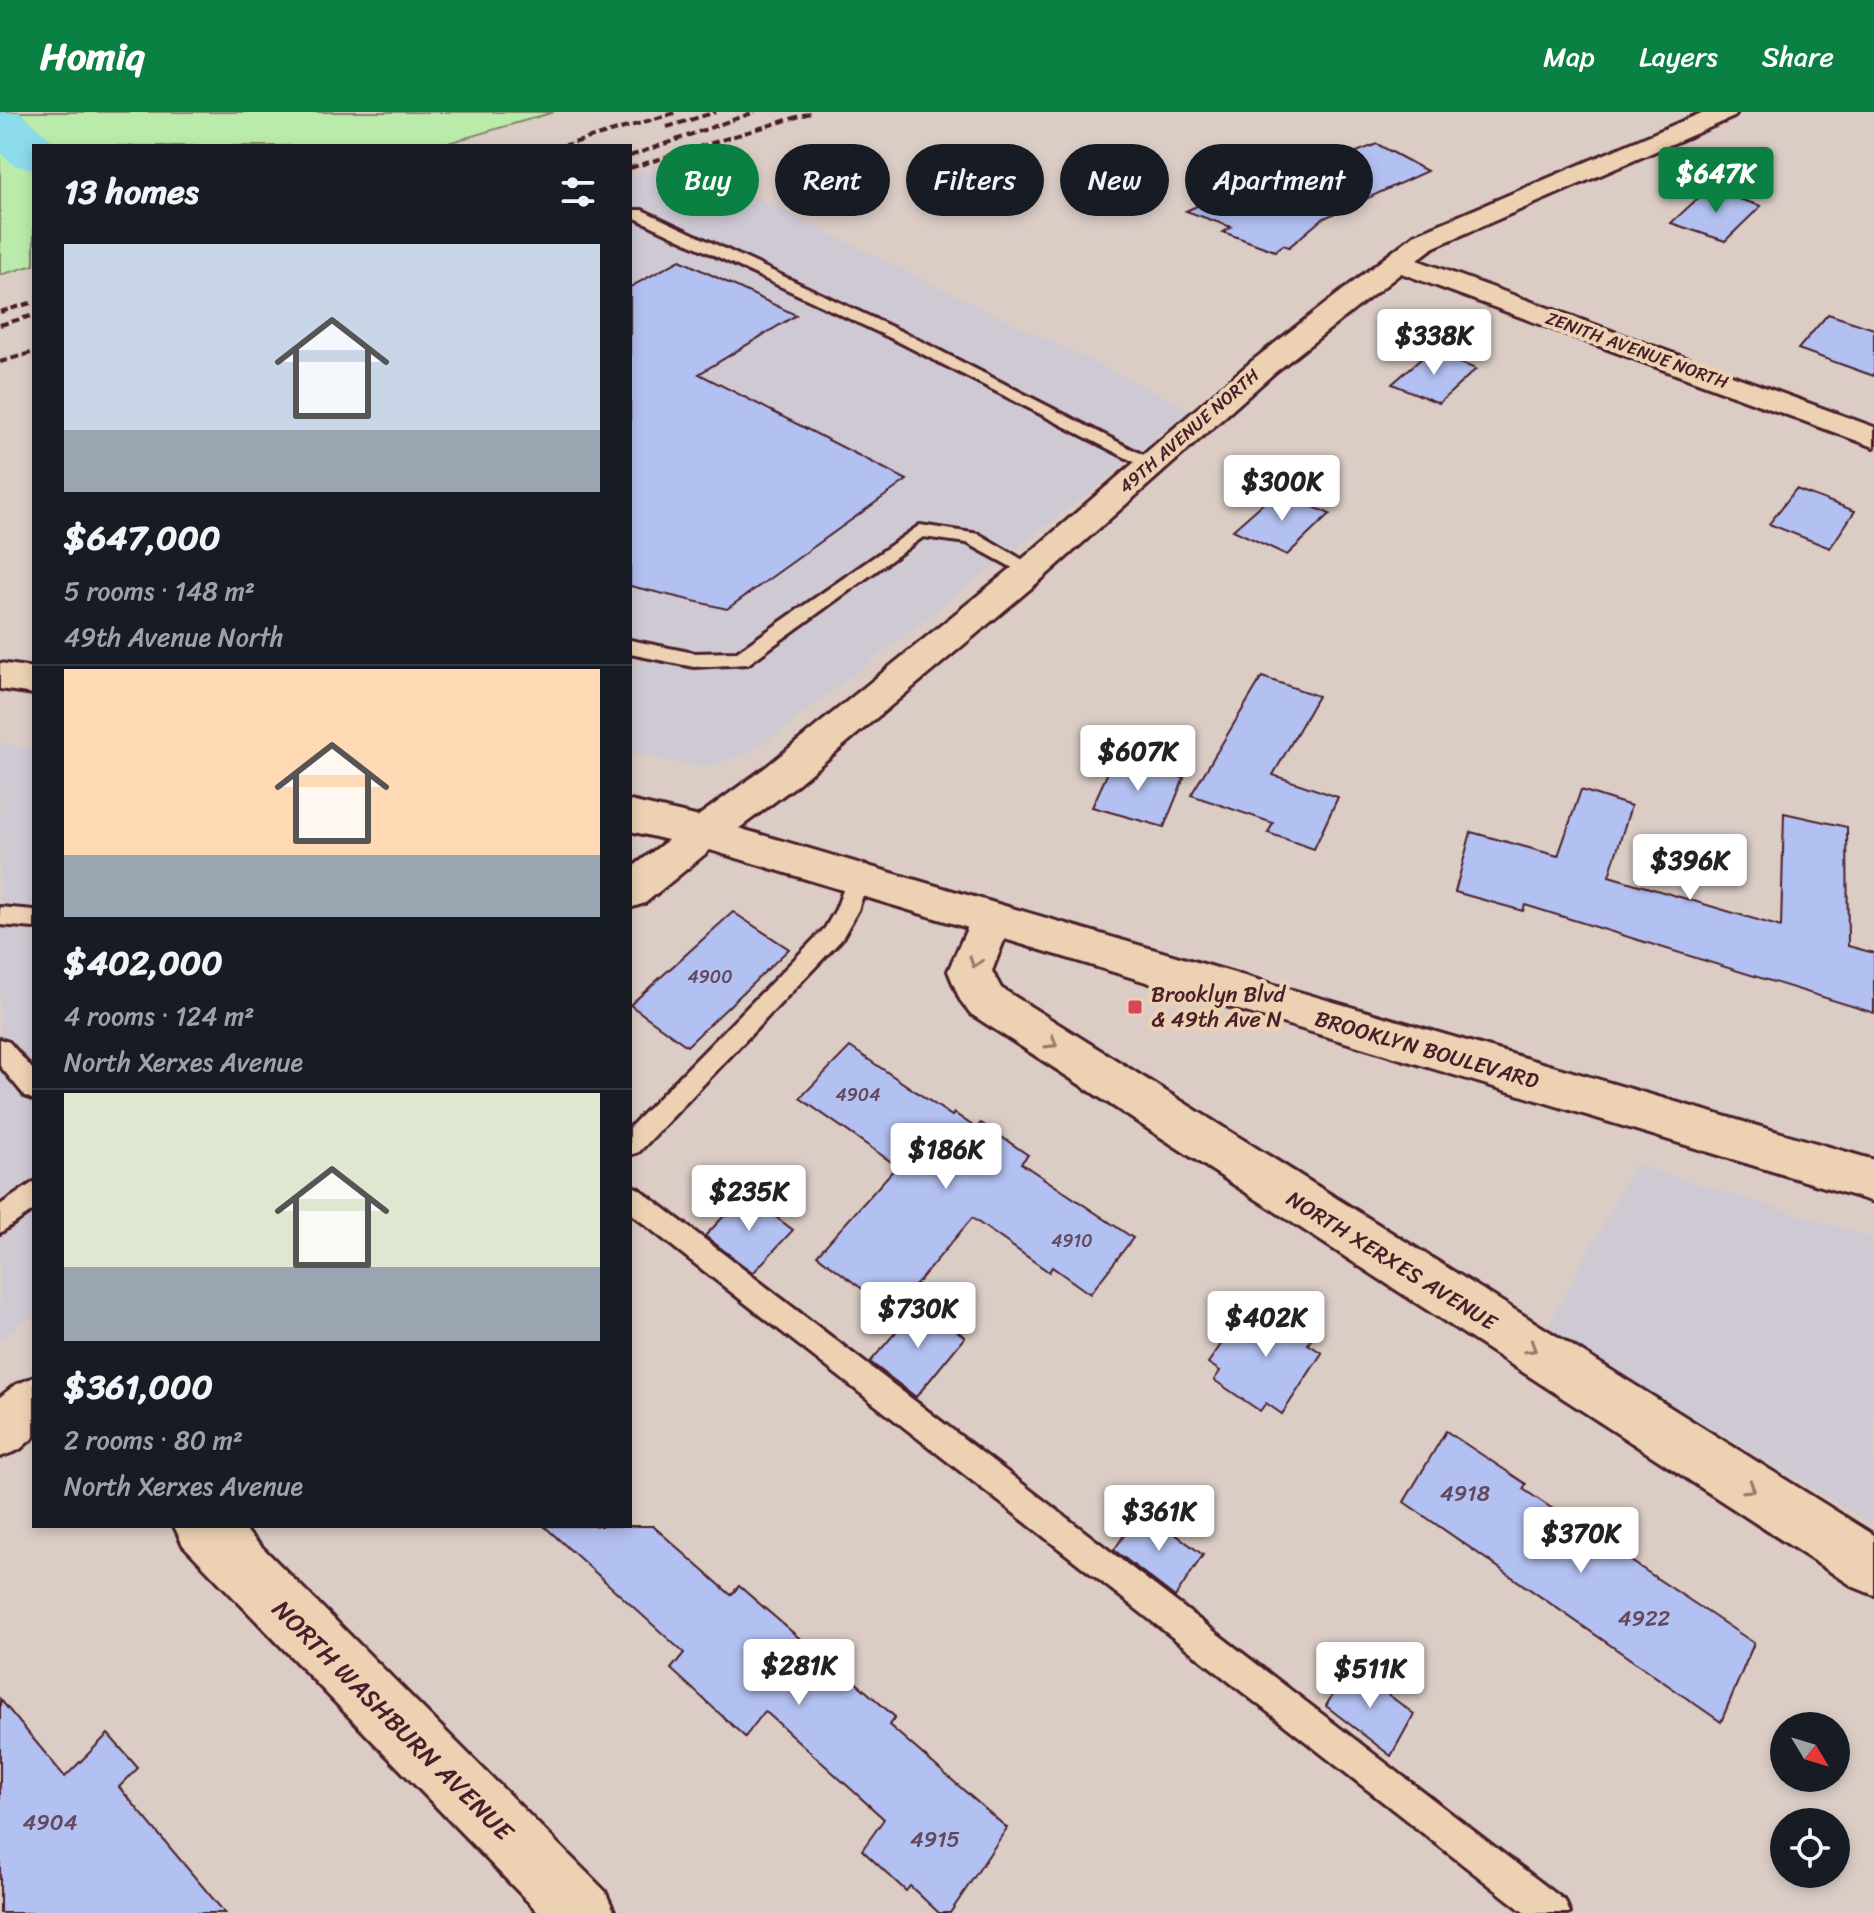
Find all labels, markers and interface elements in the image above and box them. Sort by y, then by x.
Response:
text: Homiq [40,23,144,90]
text: Map [1543,32,1595,81]
text: Layers [1639,32,1718,81]
text: Share [1762,32,1834,81]
chip: Buy [656,144,759,216]
chip: Rent [775,144,890,216]
chip: Filters [906,144,1044,216]
chip: New [1060,144,1169,216]
chip: Apartment [1185,144,1373,216]
pin: $647K [1660,147,1772,215]
text: $647K [1676,150,1756,196]
text: 13 homes [64,162,199,222]
icon: filters [556,170,600,214]
icon: home [260,296,404,440]
street label: ZENITH AVENUE NORTH [1541,302,1733,398]
pin: $338K [1378,309,1490,377]
text: $338K [1395,312,1473,358]
street label: 49TH AVENUE NORTH [1111,360,1267,502]
pin: $300K [1226,455,1338,523]
text: $300K [1242,458,1322,504]
text: $647,000 [64,508,220,568]
text: 5 rooms · 148 m² [64,568,255,614]
text: 49th Avenue North [64,614,284,660]
icon: home [260,721,404,865]
pin: $607K [1082,725,1194,793]
text: $607K [1098,728,1178,774]
pin: $396K [1634,834,1746,902]
text: $396K [1651,837,1729,883]
text: $402,000 [64,933,223,993]
one-way arrow [968,954,984,968]
house number: 4900 [687,961,733,993]
place label: Brooklyn Blvd & 49th Ave N [1151,975,1287,1039]
text: 4 rooms · 124 m² [64,993,255,1039]
marker: Brooklyn Blvd & 49th Ave N [1126,998,1144,1016]
street label: BROOKLYN BOULEVARD [1310,999,1543,1100]
one-way arrow [1043,1034,1057,1049]
text: North Xerxes Avenue [64,1039,303,1085]
house number: 4904 [836,1079,880,1111]
pin: $186K [890,1123,1002,1191]
text: $186K [909,1126,983,1172]
icon: home [260,1145,404,1289]
pin: $235K [693,1165,805,1233]
text: $235K [710,1168,788,1214]
street label: NORTH XERXES AVENUE [1279,1180,1506,1342]
house number: 4910 [1051,1225,1093,1257]
pin: $730K [862,1282,974,1350]
text: $730K [879,1285,957,1331]
pin: $402K [1210,1291,1322,1359]
text: $402K [1226,1294,1307,1340]
one-way arrow [1522,1339,1537,1354]
text: $361,000 [64,1357,213,1417]
text: 2 rooms · 80 m² [64,1417,243,1463]
text: North Xerxes Avenue [64,1463,303,1509]
house number: 4918 [1440,1474,1490,1513]
one-way arrow [1741,1478,1756,1493]
pin: $361K [1103,1485,1215,1553]
text: $361K [1122,1488,1196,1534]
pin: $370K [1525,1507,1637,1575]
text: $370K [1542,1510,1620,1556]
street label: NORTH WASHBURN AVENUE [261,1588,526,1853]
house number: 4922 [1618,1599,1671,1638]
pin: $281K [743,1639,855,1707]
text: $281K [761,1642,837,1688]
pin: $511K [1314,1642,1426,1710]
text: $511K [1334,1645,1406,1691]
north arrow [1770,1712,1850,1792]
map controls [1770,1712,1850,1888]
house number: 4904 [23,1803,78,1842]
button: locate [1770,1808,1850,1888]
house number: 4915 [910,1820,960,1859]

